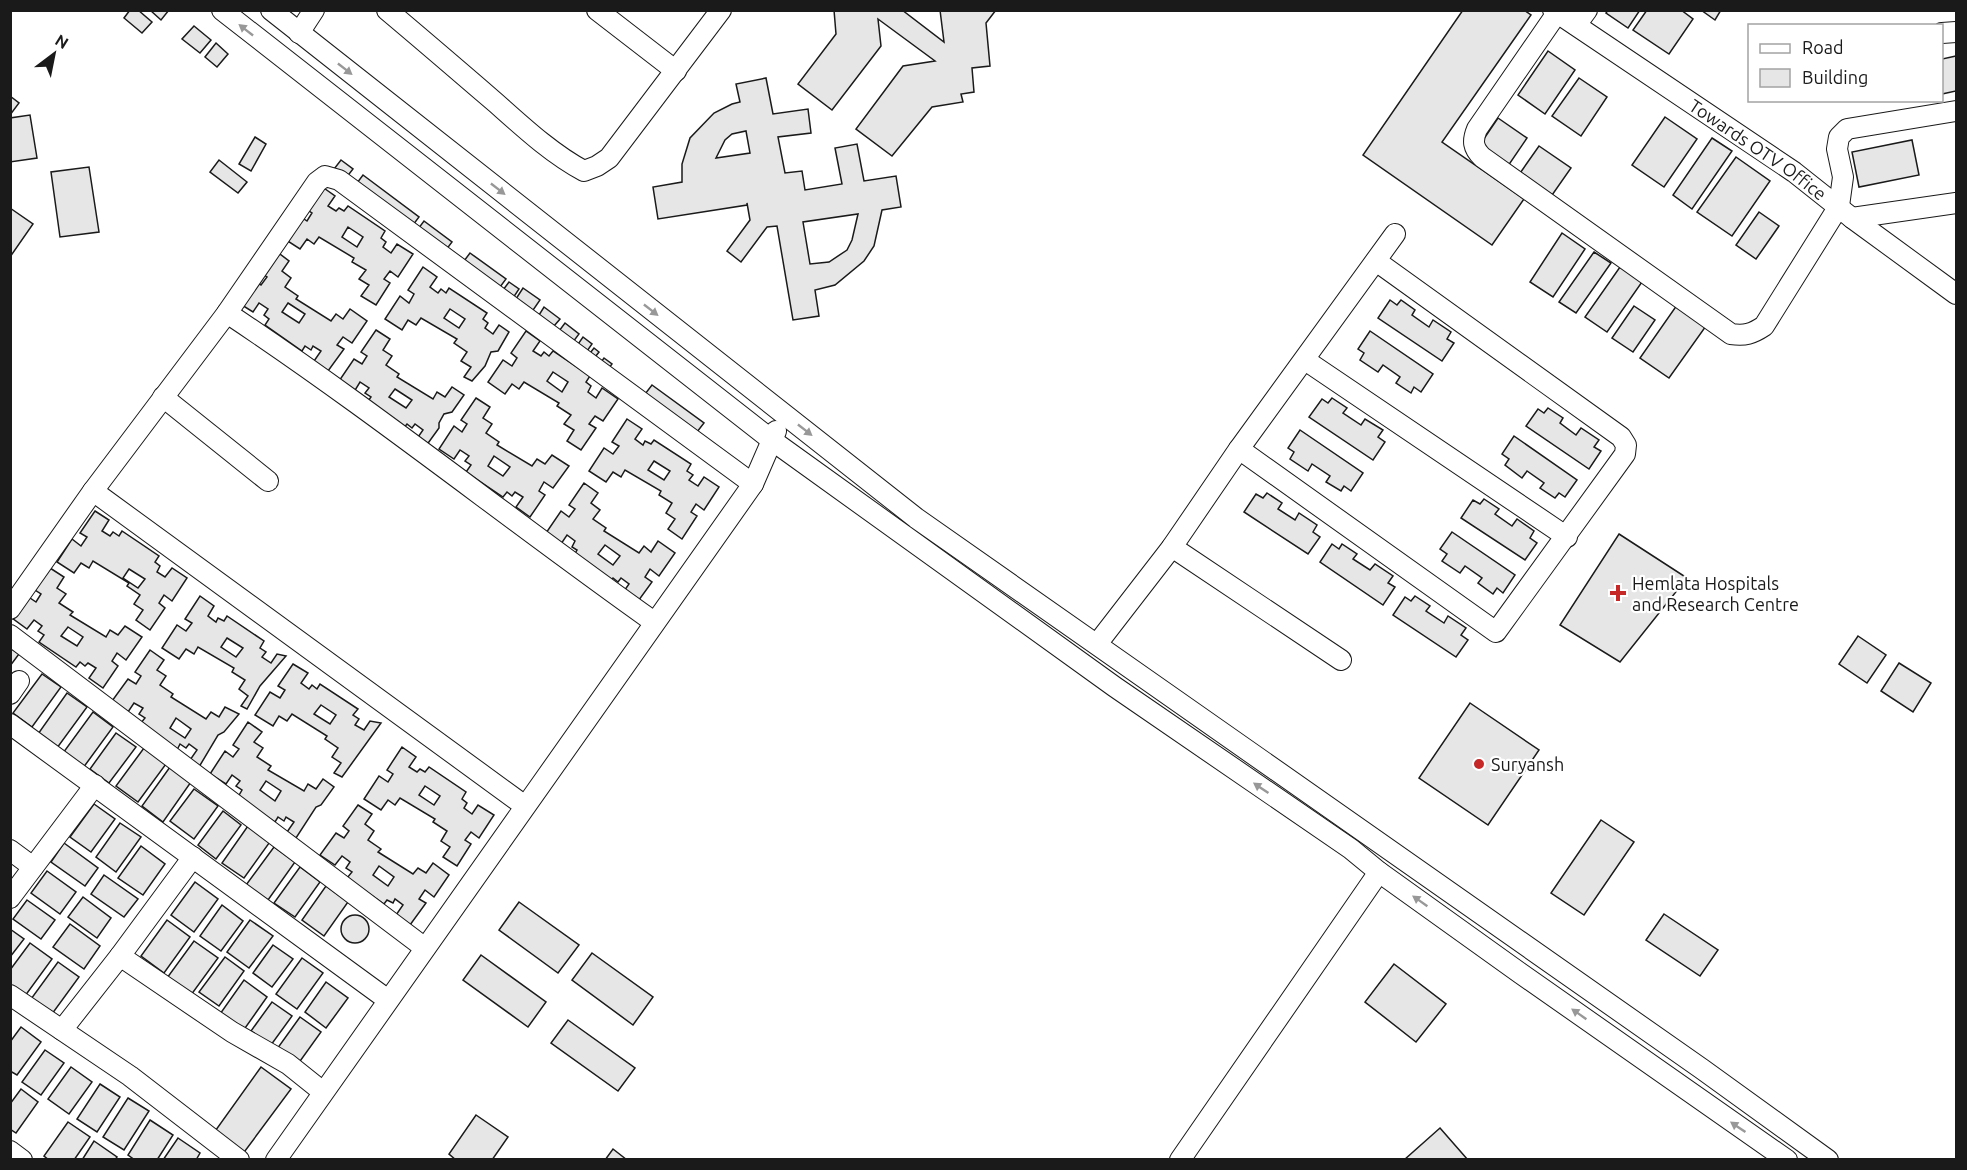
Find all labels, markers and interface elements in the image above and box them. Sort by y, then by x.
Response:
one-way arrow [238,23,254,36]
north arrow [24,24,84,84]
legend [1748,24,1943,102]
text: N [52,30,72,52]
text: Road [1802,37,1844,57]
one-way arrow [337,62,353,75]
text: Building [1802,67,1868,87]
street label: Towards OTV Office [1686,95,1831,204]
one-way arrow [490,183,506,196]
one-way arrow [644,303,659,315]
one-way arrow [797,424,812,436]
place label: Hemlata Hospitals and Research Centre [1632,573,1799,614]
marker: Hemlata Hospitals and Research Centre [1609,584,1627,602]
place label: Suryansh [1491,754,1564,774]
marker: Suryansh [1472,757,1486,771]
one-way arrow [1254,782,1270,794]
one-way arrow [1412,895,1428,907]
one-way arrow [1571,1008,1587,1020]
one-way arrow [1730,1122,1746,1133]

